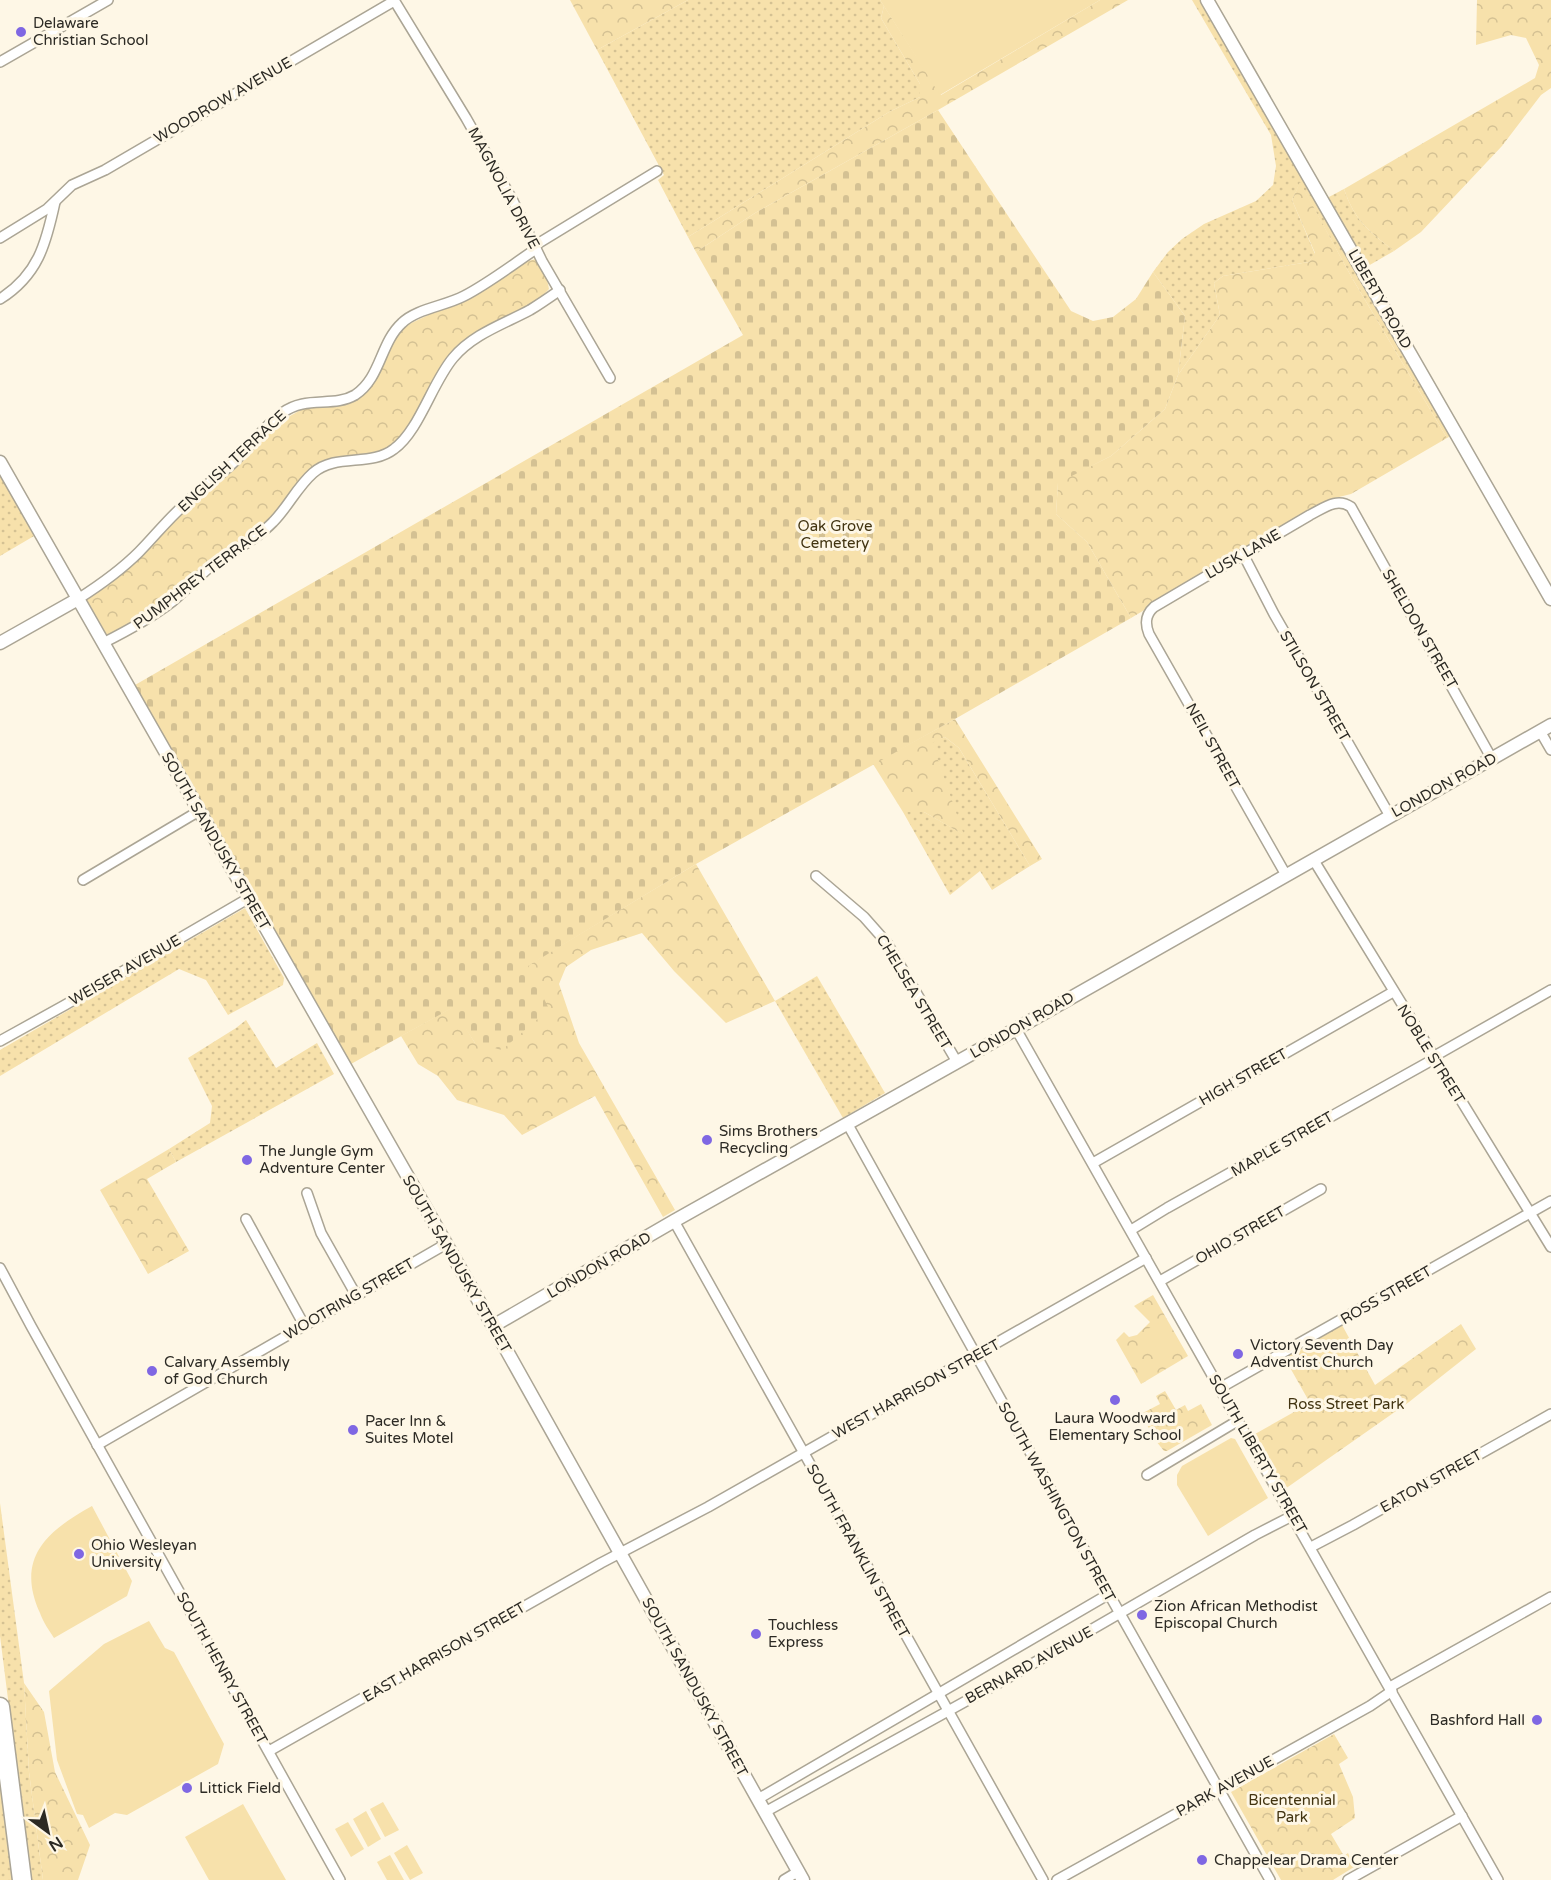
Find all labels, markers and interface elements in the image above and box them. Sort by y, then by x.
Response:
place label: Delaware Christian School [33,14,148,49]
marker: Delaware Christian School [14,25,28,39]
street label: WOODROW AVENUE [151,53,295,147]
street label: MAGNOLIA DRIVE [464,124,544,252]
street label: LIBERTY ROAD [1344,246,1416,352]
street label: ENGLISH TERRACE [174,406,290,516]
park label: Oak Grove Cemetery [798,517,872,552]
street label: PUMPHREY TERRACE [130,521,270,633]
street label: LUSK LANE [1202,525,1284,583]
street label: SHELDON STREET [1378,566,1462,692]
street label: STILSON STREET [1276,627,1354,745]
street label: NEIL STREET [1182,700,1244,792]
street label: SOUTH SANDUSKY STREET [158,749,274,933]
street label: LONDON ROAD [1388,749,1500,821]
street label: WEISER AVENUE [66,931,184,1009]
street label: CHELSEA STREET [873,931,955,1053]
street label: LONDON ROAD [967,988,1077,1062]
street label: NOBLE STREET [1393,1001,1469,1107]
street label: HIGH STREET [1196,1044,1290,1110]
street label: MAPLE STREET [1228,1108,1336,1180]
place label: Sims Brothers Recycling [719,1122,818,1157]
marker: Sims Brothers Recycling [700,1133,714,1147]
place label: The Jungle Gym Adventure Center [259,1142,385,1177]
marker: The Jungle Gym Adventure Center [240,1153,254,1167]
street label: SOUTH SANDUSKY STREET [399,1172,515,1356]
street label: OHIO STREET [1192,1202,1288,1268]
street label: LONDON ROAD [544,1228,654,1302]
street label: WOOTRING STREET [281,1254,417,1344]
street label: ROSS STREET [1337,1262,1435,1328]
street label: WEST HARRISON STREET [829,1335,1003,1443]
place label: Victory Seventh Day Adventist Church [1250,1336,1394,1371]
marker: Victory Seventh Day Adventist Church [1231,1347,1245,1361]
place label: Calvary Assembly of God Church [164,1353,290,1388]
marker: Calvary Assembly of God Church [145,1364,159,1378]
street label: SOUTH LIBERTY STREET [1205,1371,1311,1537]
marker: Laura Woodward Elementary School [1108,1393,1122,1407]
park label: Ross Street Park [1288,1395,1404,1413]
street label: SOUTH WASHINGTON STREET [994,1399,1120,1605]
place label: Laura Woodward Elementary School [1048,1409,1182,1444]
place label: Pacer Inn & Suites Motel [365,1412,453,1447]
marker: Pacer Inn & Suites Motel [346,1423,360,1437]
street label: EATON STREET [1377,1446,1485,1516]
street label: SOUTH FRANKLIN STREET [803,1461,913,1641]
place label: Ohio Wesleyan University [91,1536,197,1571]
marker: Ohio Wesleyan University [72,1547,86,1561]
street label: SOUTH HENRY STREET [173,1589,271,1747]
street label: SOUTH SANDUSKY STREET [638,1594,752,1780]
place label: Zion African Methodist Episcopal Church [1154,1597,1318,1632]
street label: EAST HARRISON STREET [359,1598,529,1706]
marker: Zion African Methodist Episcopal Church [1135,1608,1149,1622]
place label: Touchless Express [768,1616,838,1651]
street label: BERNARD AVENUE [962,1622,1096,1708]
marker: Touchless Express [749,1627,763,1641]
place label: Bashford Hall [1430,1711,1525,1729]
marker: Bashford Hall [1530,1713,1544,1727]
street label: PARK AVENUE [1173,1752,1277,1820]
place label: Littick Field [199,1779,281,1797]
marker: Littick Field [180,1781,194,1795]
park label: Bicentennial Park [1248,1791,1336,1826]
north arrow [18,1802,78,1862]
text: N [45,1832,66,1856]
place label: Chappelear Drama Center [1214,1851,1399,1869]
marker: Chappelear Drama Center [1195,1853,1209,1867]

